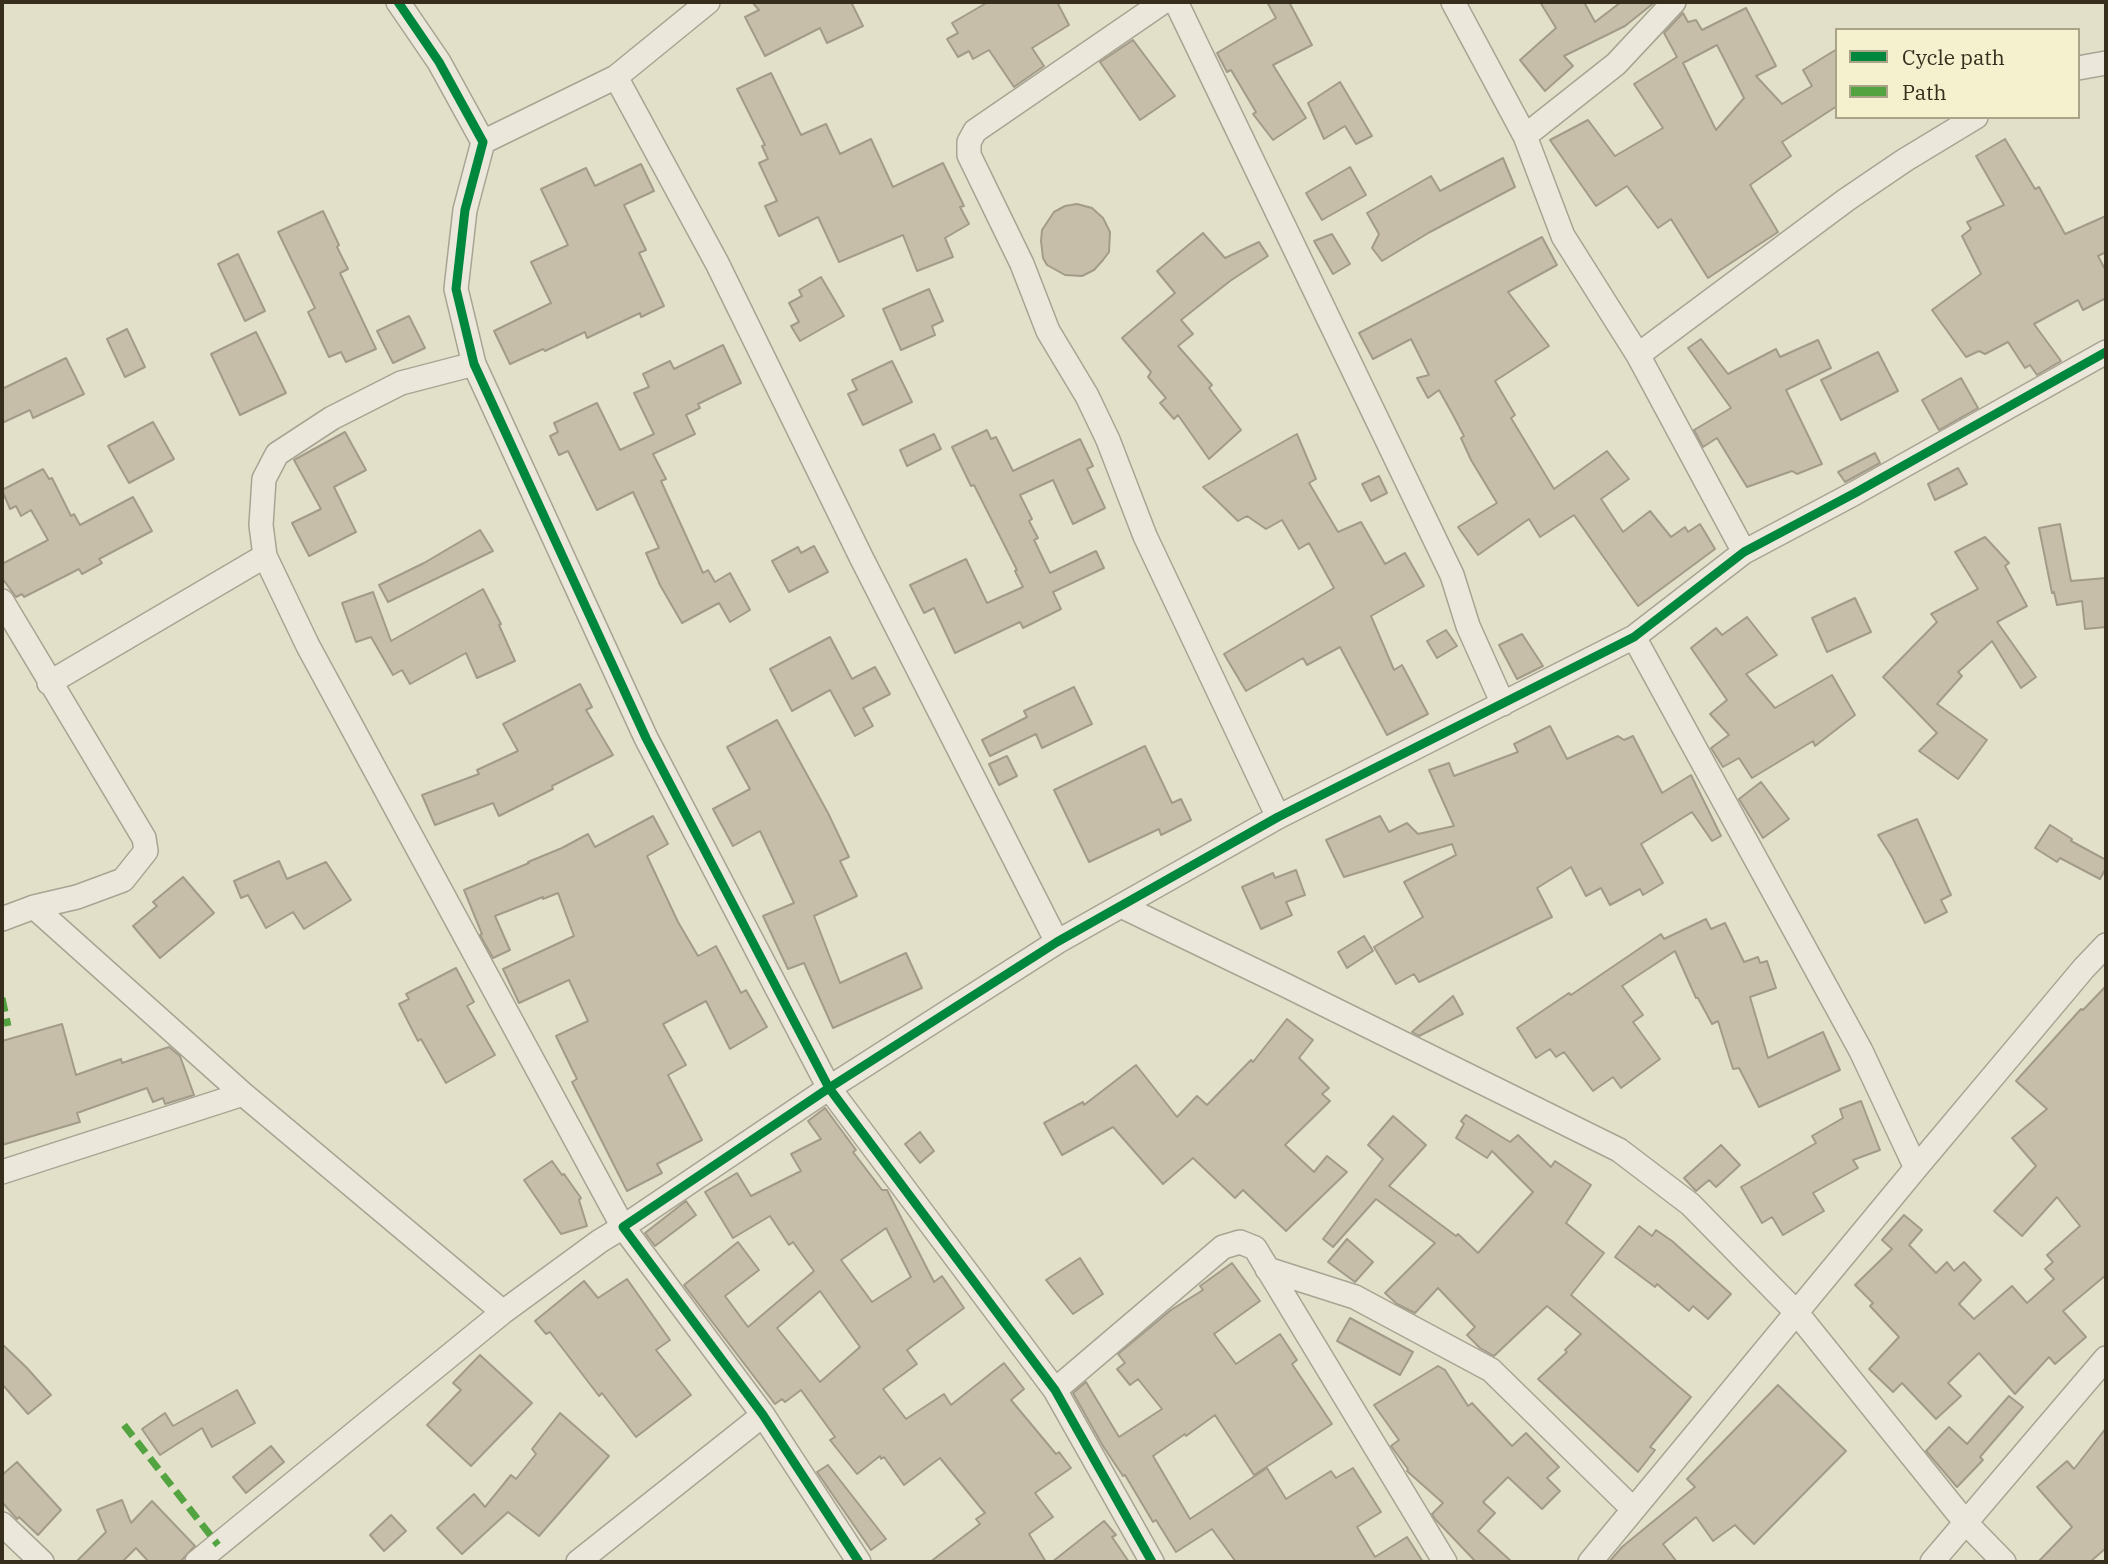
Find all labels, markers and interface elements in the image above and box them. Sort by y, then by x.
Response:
legend [1835,28,2080,119]
text: Cycle path [1902,43,2005,71]
text: Path [1902,78,1947,106]

